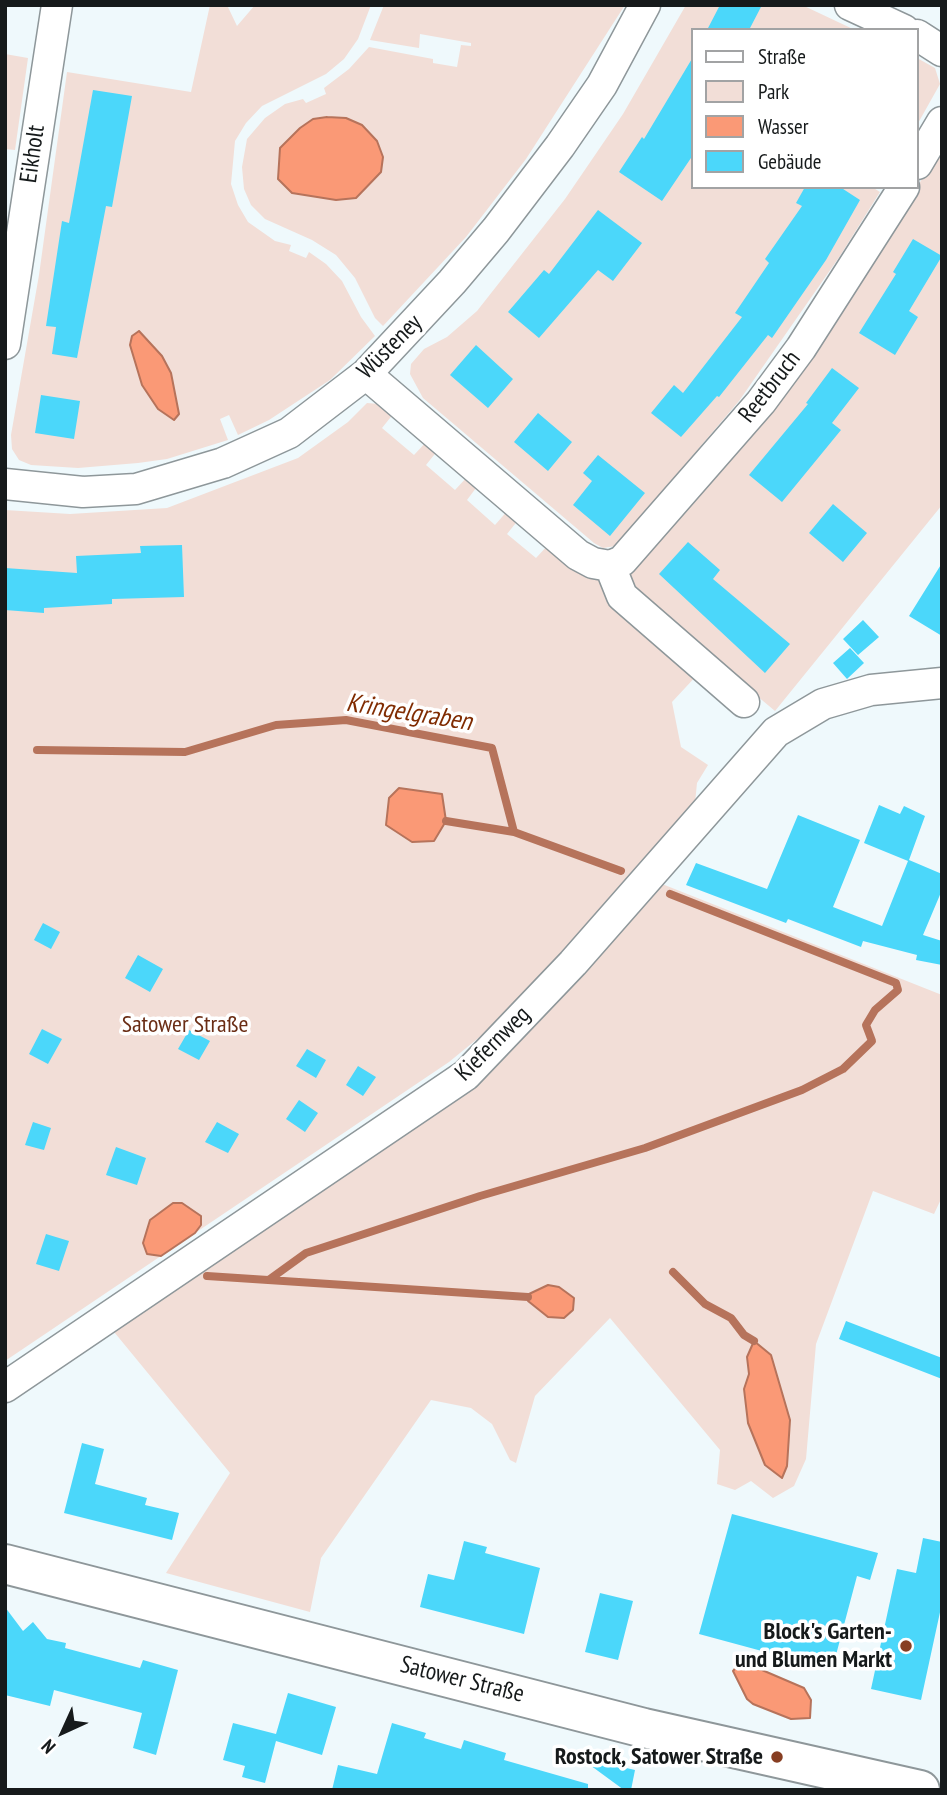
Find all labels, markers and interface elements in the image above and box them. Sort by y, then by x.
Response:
legend [692,28,919,189]
text: Straße [758,43,806,70]
text: Park [758,78,789,105]
text: Wasser [758,113,808,140]
street label: Eikholt [15,123,51,185]
text: Gebäude [758,148,821,175]
street label: Wüsteney [352,309,428,385]
street label: Reetbruch [733,345,807,429]
water label: Kringelgraben [344,688,474,738]
street label: Kiefernweg [450,1001,536,1087]
park label: Satower Straße [122,1011,248,1039]
place label: Block's Garten- und Blumen Markt [735,1618,892,1674]
marker: Block's Garten- und Blumen Markt [898,1638,914,1654]
street label: Satower Straße [397,1651,527,1709]
north arrow [28,1697,98,1767]
text: N [36,1735,60,1759]
place label: Rostock, Satower Straße [555,1743,763,1771]
marker: Rostock, Satower Straße [769,1749,785,1765]

